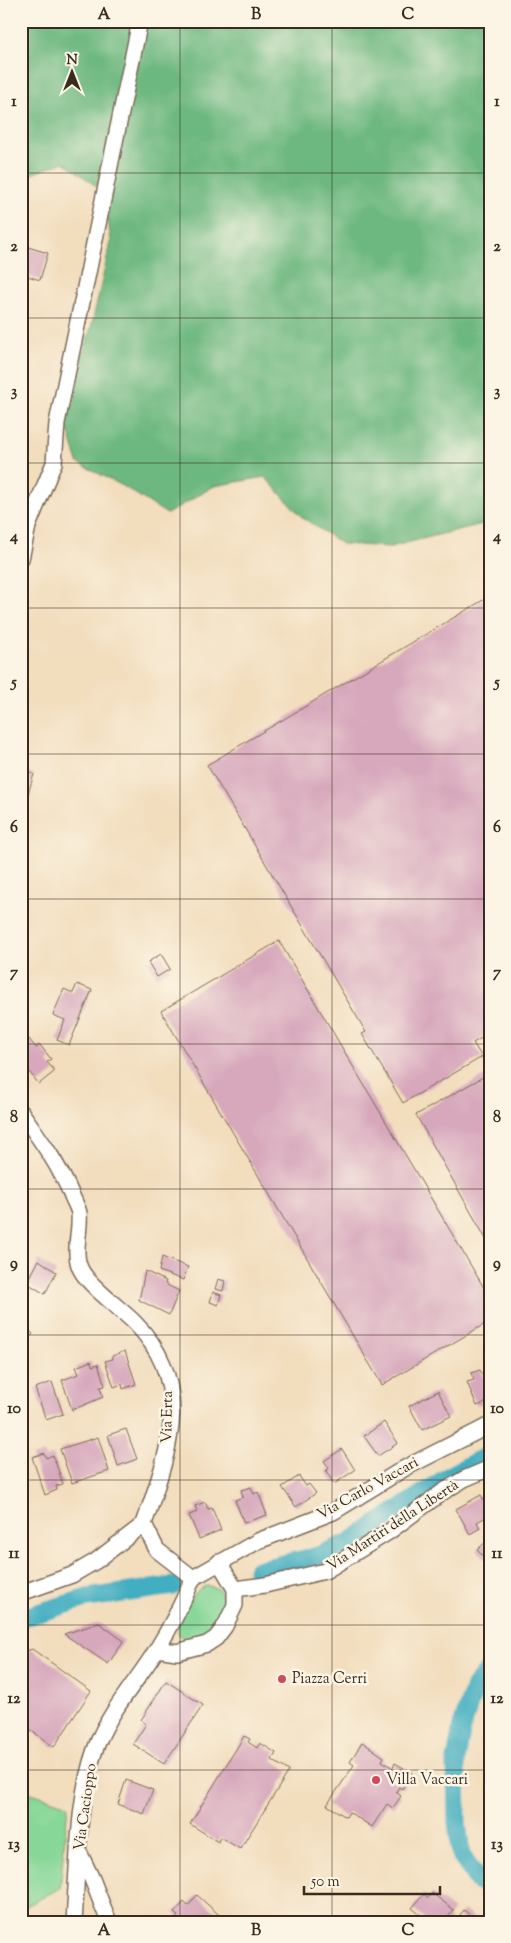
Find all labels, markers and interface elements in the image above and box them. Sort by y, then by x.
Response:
text: A [98,4,111,27]
text: B [251,4,261,27]
text: C [402,4,415,27]
north arrow [48,48,98,98]
text: N [66,51,78,71]
text: 1 [11,91,17,114]
text: 1 [494,91,500,114]
text: 2 [10,236,18,259]
text: 2 [493,236,501,259]
text: 3 [11,381,18,404]
text: 3 [494,381,501,404]
text: 4 [9,526,18,549]
text: 4 [492,526,501,549]
text: 5 [9,672,17,695]
text: 5 [492,672,500,695]
text: 6 [10,817,18,840]
text: 6 [493,817,501,840]
text: 7 [10,962,19,985]
text: 7 [493,962,502,985]
text: 8 [10,1107,18,1130]
text: 8 [493,1107,501,1130]
text: 9 [10,1253,18,1276]
text: 9 [493,1253,501,1276]
street label: Via Erta [157,1391,179,1443]
text: 10 [7,1398,21,1421]
text: 10 [490,1398,504,1421]
street label: Via Carlo Vaccari [313,1452,423,1526]
street label: Via Martiri della Libertà [323,1475,463,1577]
text: 11 [9,1543,20,1566]
text: 11 [492,1543,503,1566]
place label: Piazza Cerri [292,1669,367,1690]
marker: Piazza Cerri [276,1673,288,1685]
text: 12 [8,1688,21,1711]
text: 12 [491,1688,504,1711]
street label: Via Cacioppo [69,1762,103,1852]
place label: Villa Vaccari [386,1770,468,1791]
marker: Villa Vaccari [370,1774,382,1786]
text: 13 [8,1834,20,1857]
text: 13 [491,1834,503,1857]
scale bar [304,1863,440,1895]
text: 50 m [310,1872,340,1893]
text: A [98,1920,111,1943]
text: B [251,1920,261,1943]
text: C [402,1920,415,1943]

